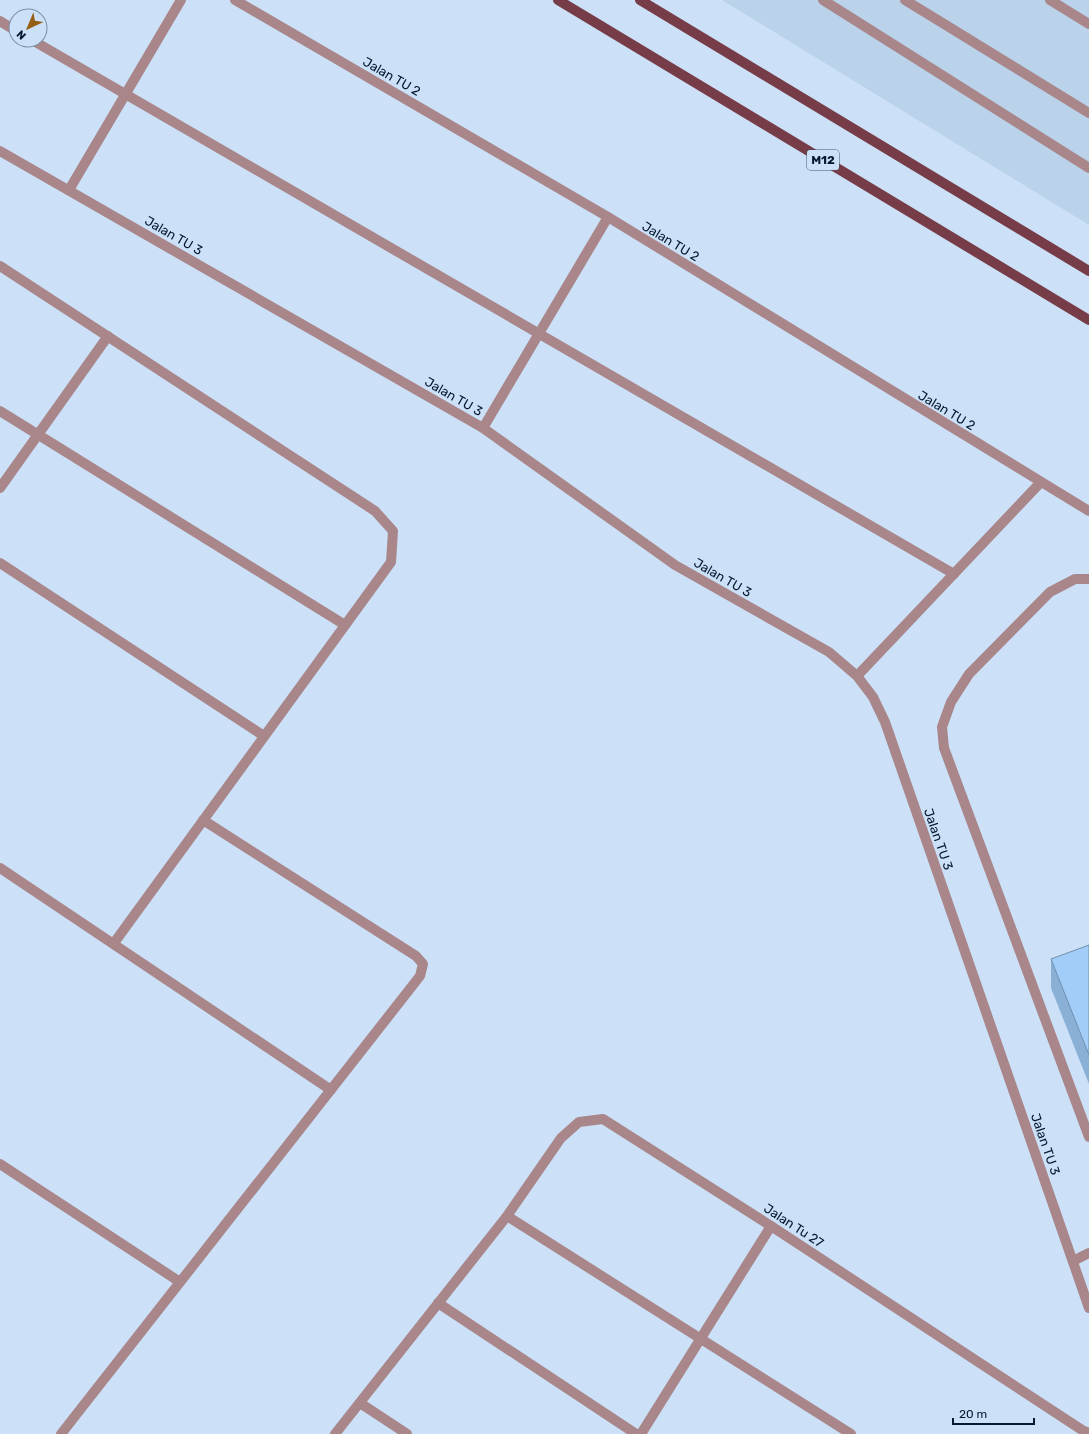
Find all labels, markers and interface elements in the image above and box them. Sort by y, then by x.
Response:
north arrow [8,8,48,48]
text: N [14,27,29,42]
street label: Jalan TU 2 [360,54,423,99]
road number: M12 [807,150,839,170]
street label: Jalan TU 3 [142,213,205,258]
street label: Jalan TU 2 [639,219,702,264]
street label: Jalan TU 3 [422,374,485,419]
street label: Jalan TU 2 [915,388,978,433]
street label: Jalan TU 3 [691,555,754,600]
street label: Jalan TU 3 [921,806,956,872]
street label: Jalan TU 3 [1028,1111,1063,1177]
street label: Jalan Tu 27 [761,1201,827,1250]
scale bar [953,1400,1034,1426]
text: 20 m [959,1407,987,1421]

